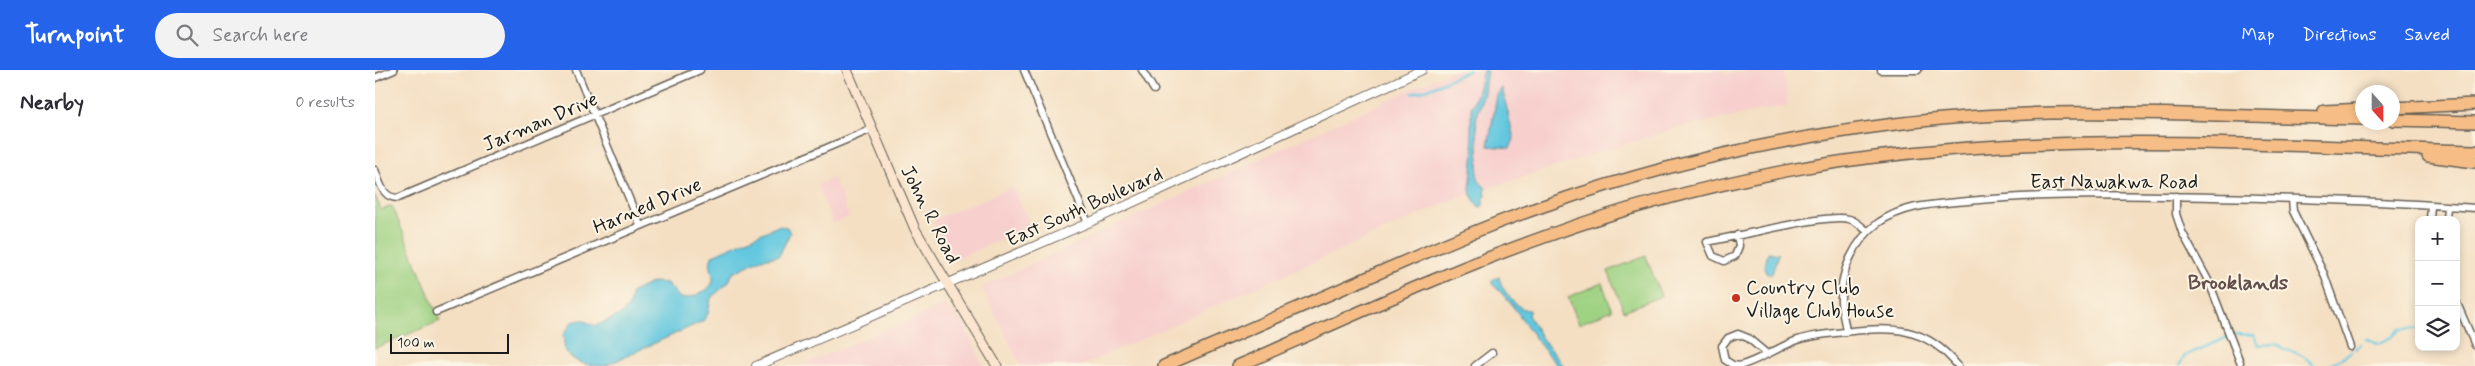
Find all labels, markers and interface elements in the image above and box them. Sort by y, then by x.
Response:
search box [155,13,505,58]
text: Turnpoint [25,20,125,51]
icon: search [173,21,201,49]
text: Search here [213,23,308,48]
text: Map [2242,23,2275,47]
text: Directions [2303,23,2377,47]
text: Saved [2405,23,2450,47]
north arrow [2355,85,2400,130]
street label: Jarman Drive [479,86,602,159]
text: Nearby [20,89,84,117]
text: 0 results [295,92,355,113]
street label: John R Road [893,161,966,269]
street label: East South Boulevard [1002,161,1167,254]
street label: East Nawakwa Road [2030,169,2198,196]
street label: Harned Drive [589,171,706,241]
map controls [2415,216,2460,351]
button: + [2415,216,2460,261]
button: − [2415,261,2460,306]
district label: Brooklands [2188,269,2289,297]
place label: Country Club Village Club House [1746,275,1894,325]
marker: Country Club Village Club House [1730,292,1742,304]
button: layers [2415,306,2460,351]
scale bar [390,331,509,354]
text: 100 m [397,334,435,352]

